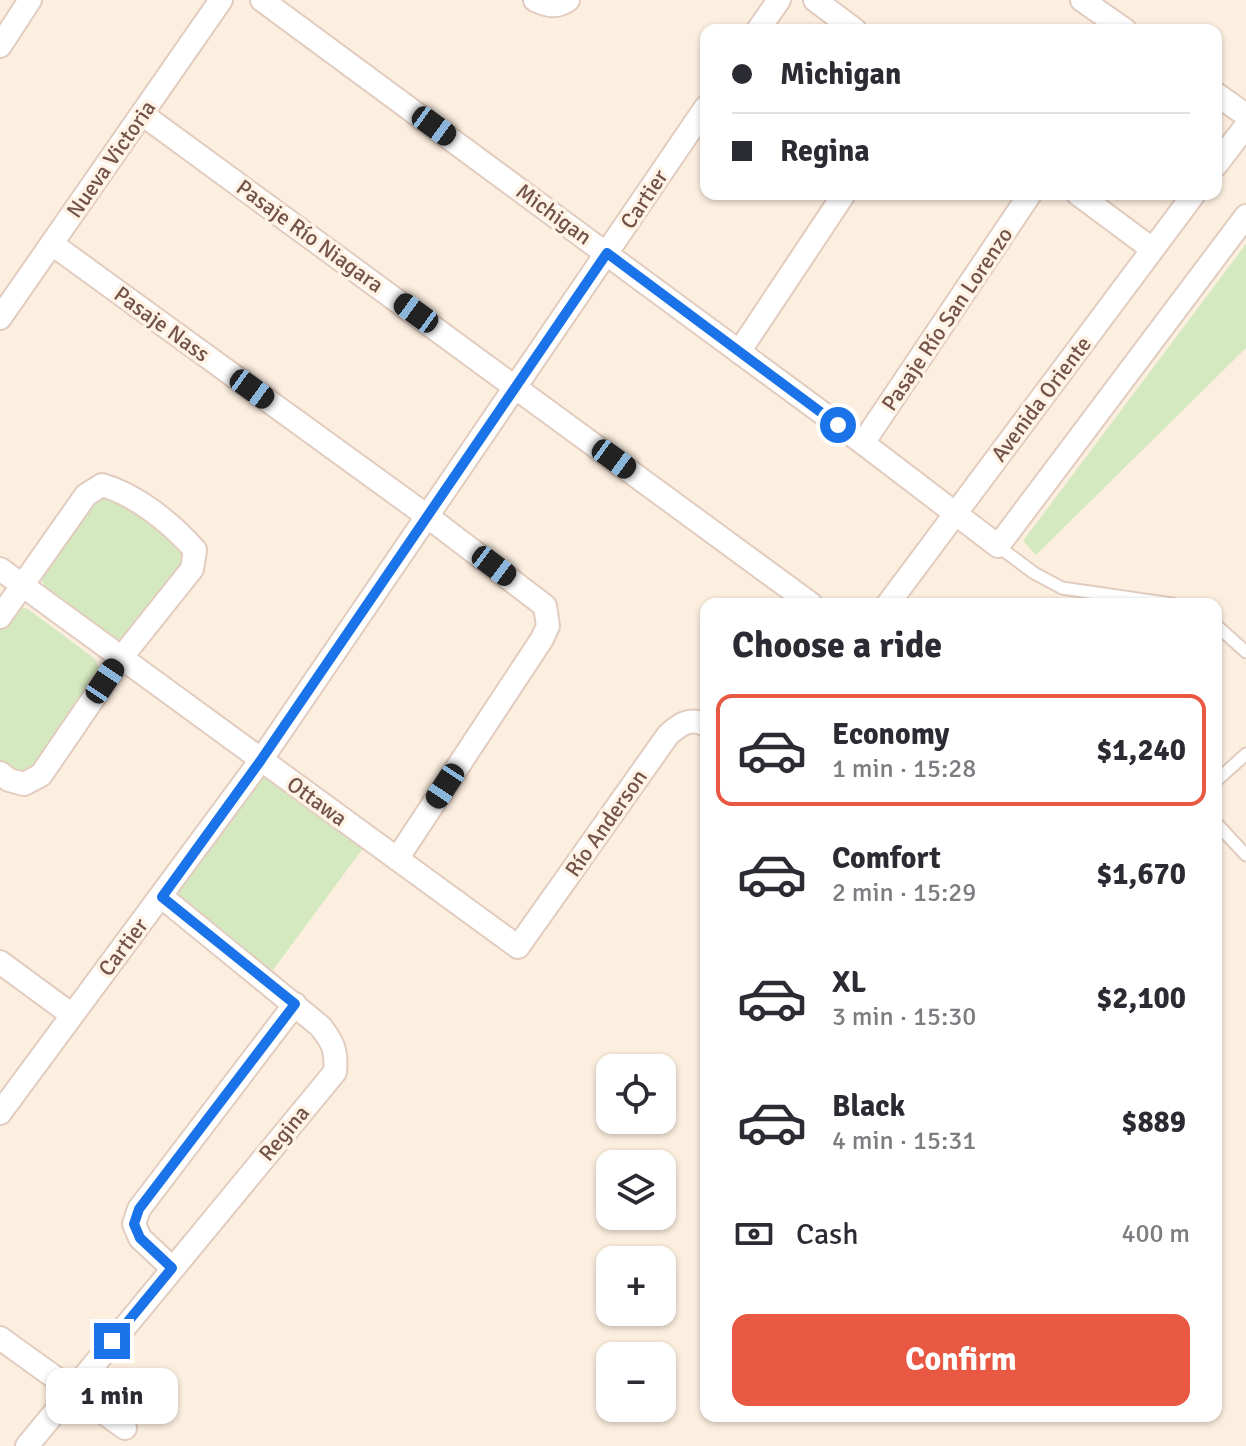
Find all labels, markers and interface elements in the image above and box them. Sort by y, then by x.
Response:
text: Michigan [780,56,901,93]
street label: Nueva Victoria [61,95,161,223]
car [408,102,460,150]
text: Regina [780,133,870,170]
street label: Cartier [614,164,674,234]
street label: Pasaje Río Niagara [231,174,389,298]
street label: Michigan [511,178,597,250]
street label: Pasaje Río San Lorenzo [876,222,1018,416]
street label: Pasaje Nass [109,280,215,368]
car [390,289,442,337]
street label: Avenida Oriente [985,331,1097,467]
car [226,365,278,413]
route start [820,407,856,443]
car [588,435,640,483]
car [468,542,520,590]
text: Choose a ride [732,623,942,668]
car [82,654,128,708]
icon: car [736,714,808,786]
text: Economy [832,716,949,753]
text: $1,240 [1096,732,1186,769]
text: 1 min · 15:28 [832,753,976,785]
car [422,759,468,813]
street label: Río Anderson [559,764,653,882]
street label: Ottawa [282,770,352,832]
icon: car [736,838,808,910]
text: Comfort [832,840,941,877]
text: $1,670 [1096,856,1186,893]
text: 2 min · 15:29 [832,877,976,909]
street label: Cartier [92,913,154,981]
icon: car [736,962,808,1034]
text: XL [832,964,866,1001]
text: $2,100 [1096,980,1186,1017]
text: 3 min · 15:30 [832,1001,976,1033]
map controls [596,1054,676,1422]
button: locate [596,1054,676,1134]
icon: car [736,1086,808,1158]
text: Black [832,1088,905,1125]
street label: Regina [253,1100,315,1166]
text: $889 [1121,1104,1186,1141]
text: 4 min · 15:31 [832,1125,976,1157]
button: layers [596,1150,676,1230]
icon: cash [732,1212,776,1256]
text: Cash [796,1216,859,1253]
text: 400 m [1121,1218,1190,1250]
button: + [596,1246,676,1326]
button: Confirm [732,1314,1190,1406]
route end [94,1323,130,1359]
button: − [596,1342,676,1422]
callout: 1 min [46,1369,178,1425]
text: 1 min [81,1380,143,1412]

